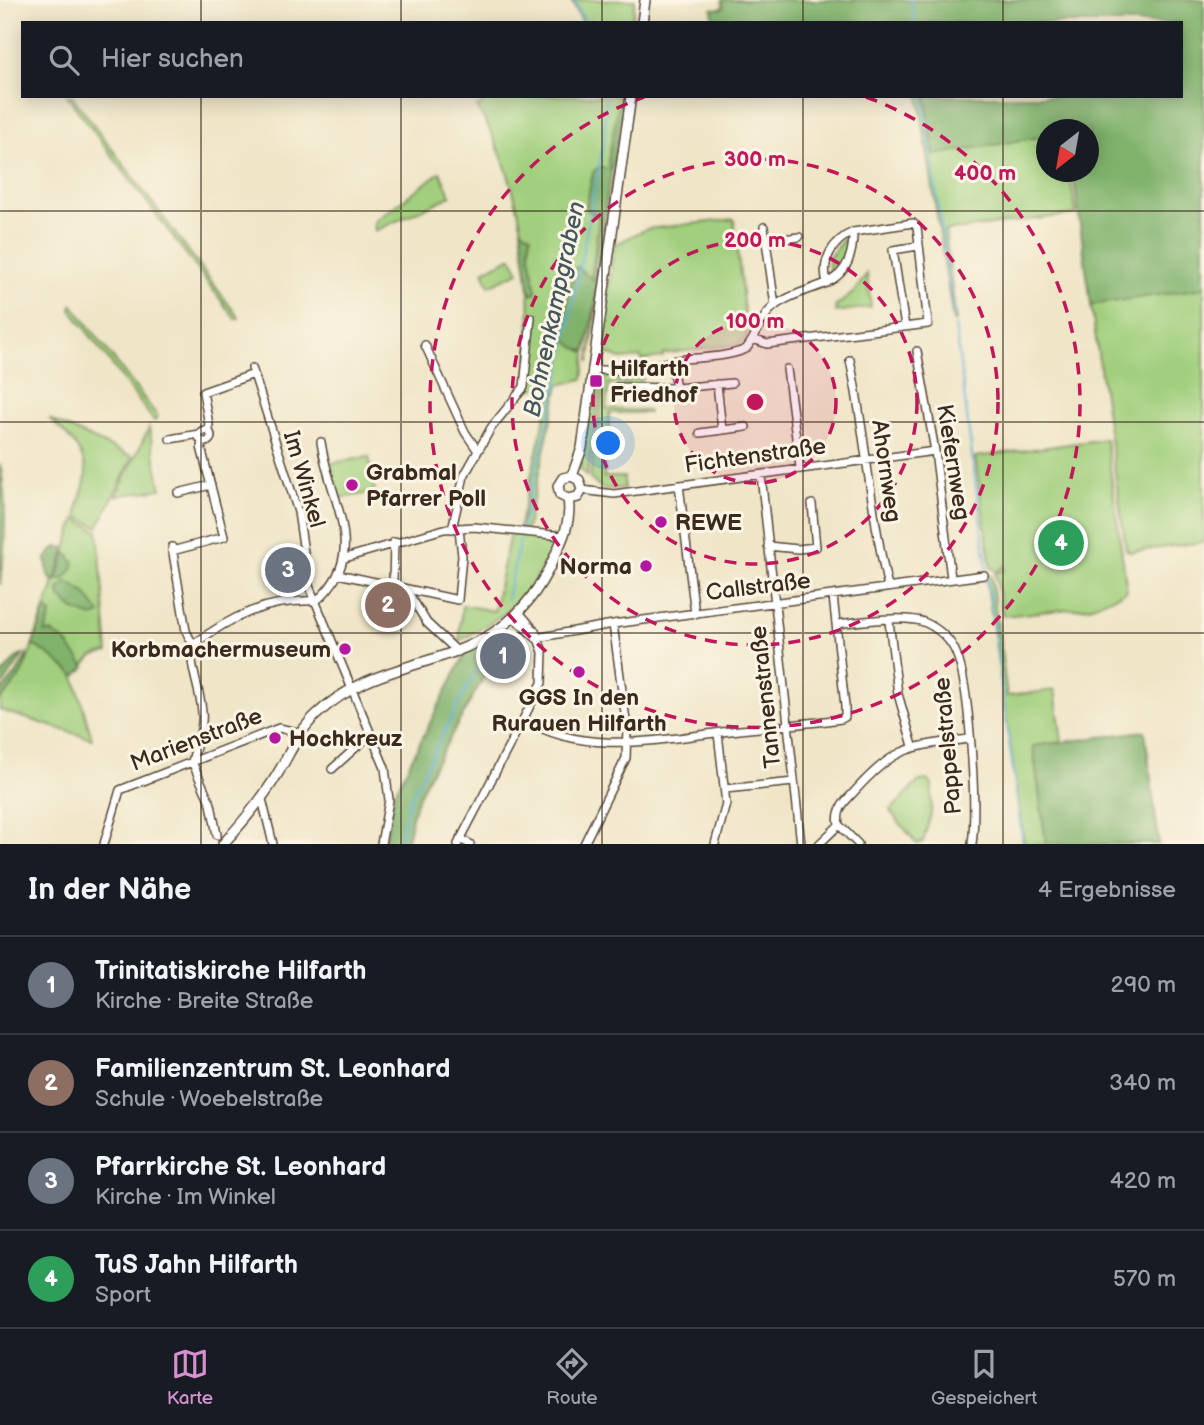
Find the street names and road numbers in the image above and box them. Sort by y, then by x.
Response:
street label: Kiefernweg [930,402,976,522]
street label: Ahornweg [865,418,907,524]
street label: Im Winkel [277,428,331,531]
street label: Fichtenstraße [682,432,828,480]
street label: Callstraße [704,567,812,607]
street label: Tannenstraße [745,624,787,769]
street label: Pappelstraße [928,676,968,816]
street label: Marienstraße [126,702,266,778]

